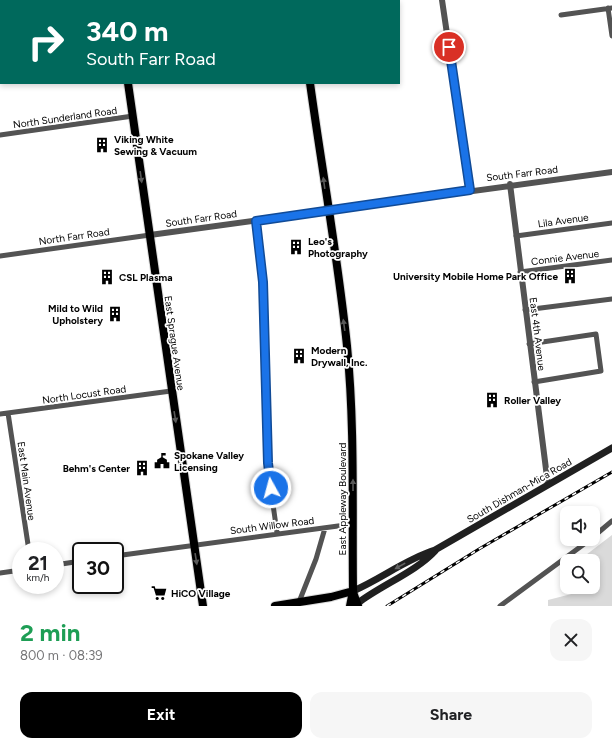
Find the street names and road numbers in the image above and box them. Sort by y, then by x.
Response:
street label: North Sunderland Road [12,104,118,131]
street label: South Farr Road [485,163,559,184]
street label: South Farr Road [164,207,238,230]
street label: Lila Avenue [537,210,590,230]
street label: North Farr Road [38,225,110,248]
street label: Connie Avenue [530,247,600,268]
street label: East Sprague Avenue [161,295,188,392]
street label: East 4th Avenue [527,297,549,372]
street label: North Locust Road [41,382,127,407]
street label: East Main Avenue [15,441,39,522]
street label: East Appleway Boulevard [336,442,349,555]
street label: South Dishman-Mica Road [464,455,574,526]
street label: South Willow Road [229,514,315,537]

